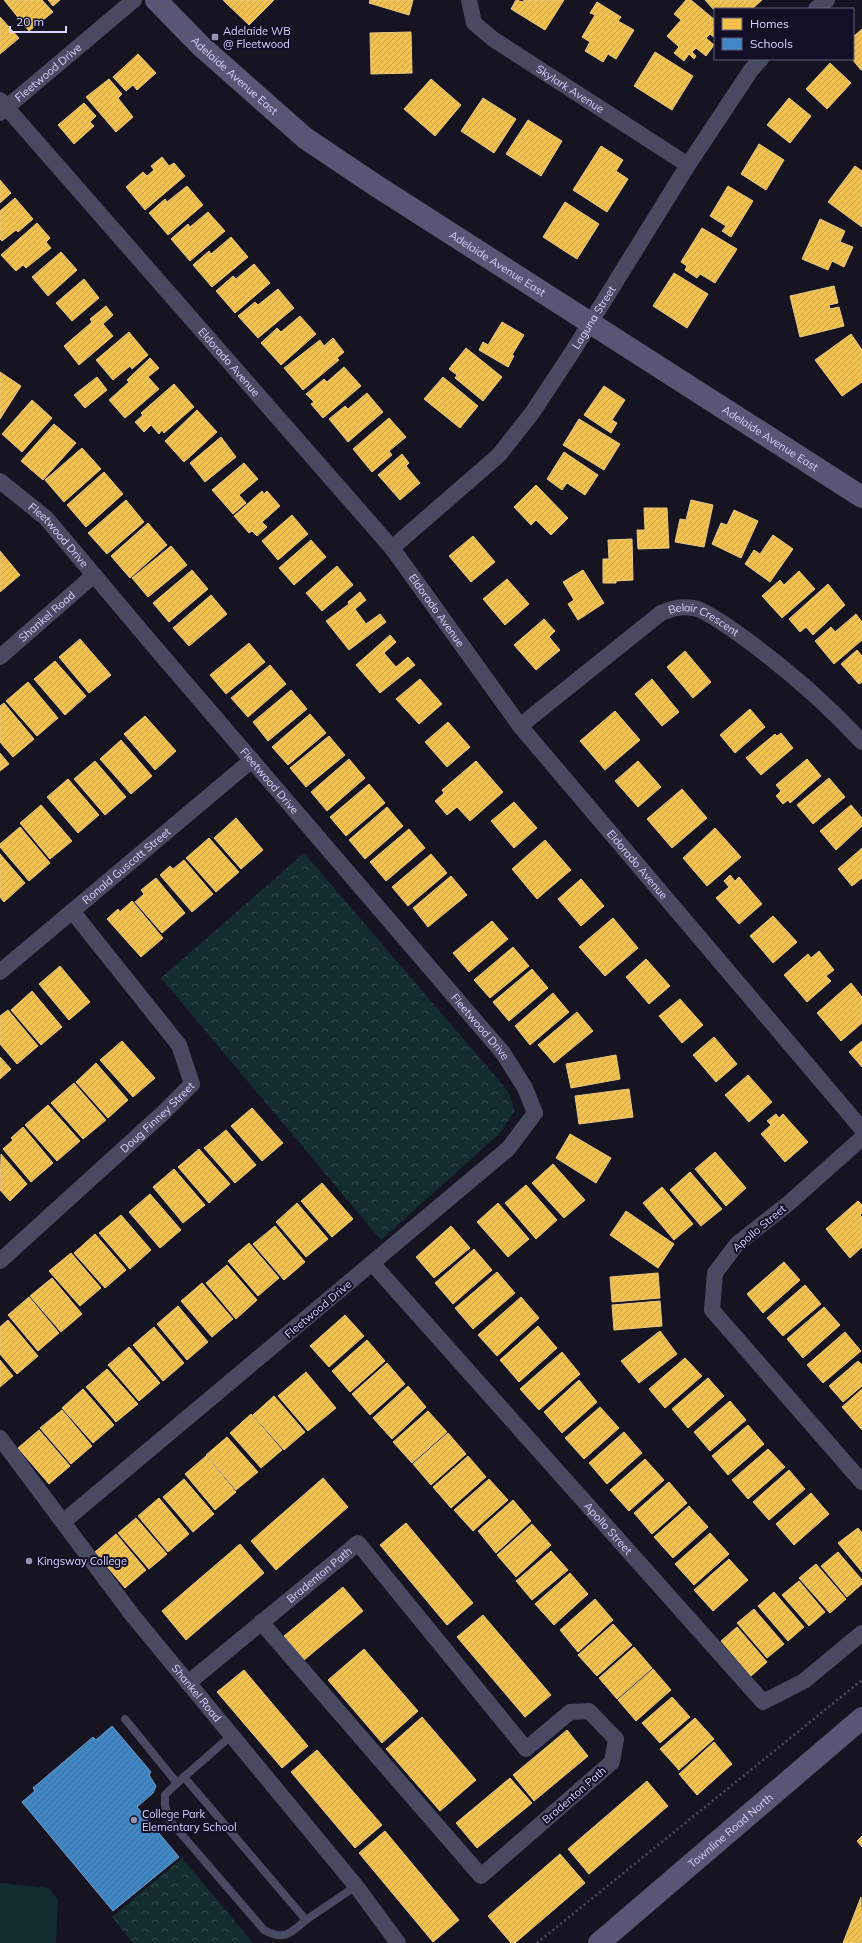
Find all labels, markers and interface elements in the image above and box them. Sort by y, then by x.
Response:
scale bar [10,8,66,34]
legend [714,8,854,60]
text: 20 m [16,14,44,29]
text: Homes [750,16,789,31]
place label: Adelaide WB @ Fleetwood [223,24,291,51]
marker: Adelaide WB @ Fleetwood [210,32,220,42]
street label: Adelaide Avenue East [188,33,281,118]
text: Schools [750,36,793,51]
street label: Fleetwood Drive [12,40,84,104]
street label: Skylark Avenue [533,62,607,116]
street label: Adelaide Avenue East [447,228,548,300]
street label: Laguna Street [569,283,619,352]
street label: Eldorado Avenue [195,325,263,399]
street label: Adelaide Avenue East [720,402,821,474]
street label: Fleetwood Drive [26,500,92,570]
street label: Eldorado Avenue [406,571,468,650]
street label: Shankel Road [16,588,78,645]
street label: Belair Crescent [667,600,742,639]
street label: Fleetwood Drive [237,745,302,817]
street label: Ronald Guscott Street [79,824,173,907]
street label: Eldorado Avenue [604,827,671,902]
street label: Fleetwood Drive [448,991,513,1062]
street label: Doug Finney Street [117,1079,197,1156]
street label: Apollo Street [729,1201,789,1255]
street label: Fleetwood Drive [282,1277,354,1341]
street label: Apollo Street [581,1499,635,1557]
street label: Bradenton Path [284,1544,355,1606]
place label: Kingsway College [37,1554,127,1568]
marker: Kingsway College [24,1556,34,1566]
street label: Shankel Road [169,1661,224,1725]
street label: Bradenton Path [539,1763,609,1827]
street label: Townline Road North [685,1790,776,1871]
place label: College Park Elementary School [142,1807,237,1834]
marker: College Park Elementary School [129,1815,139,1825]

